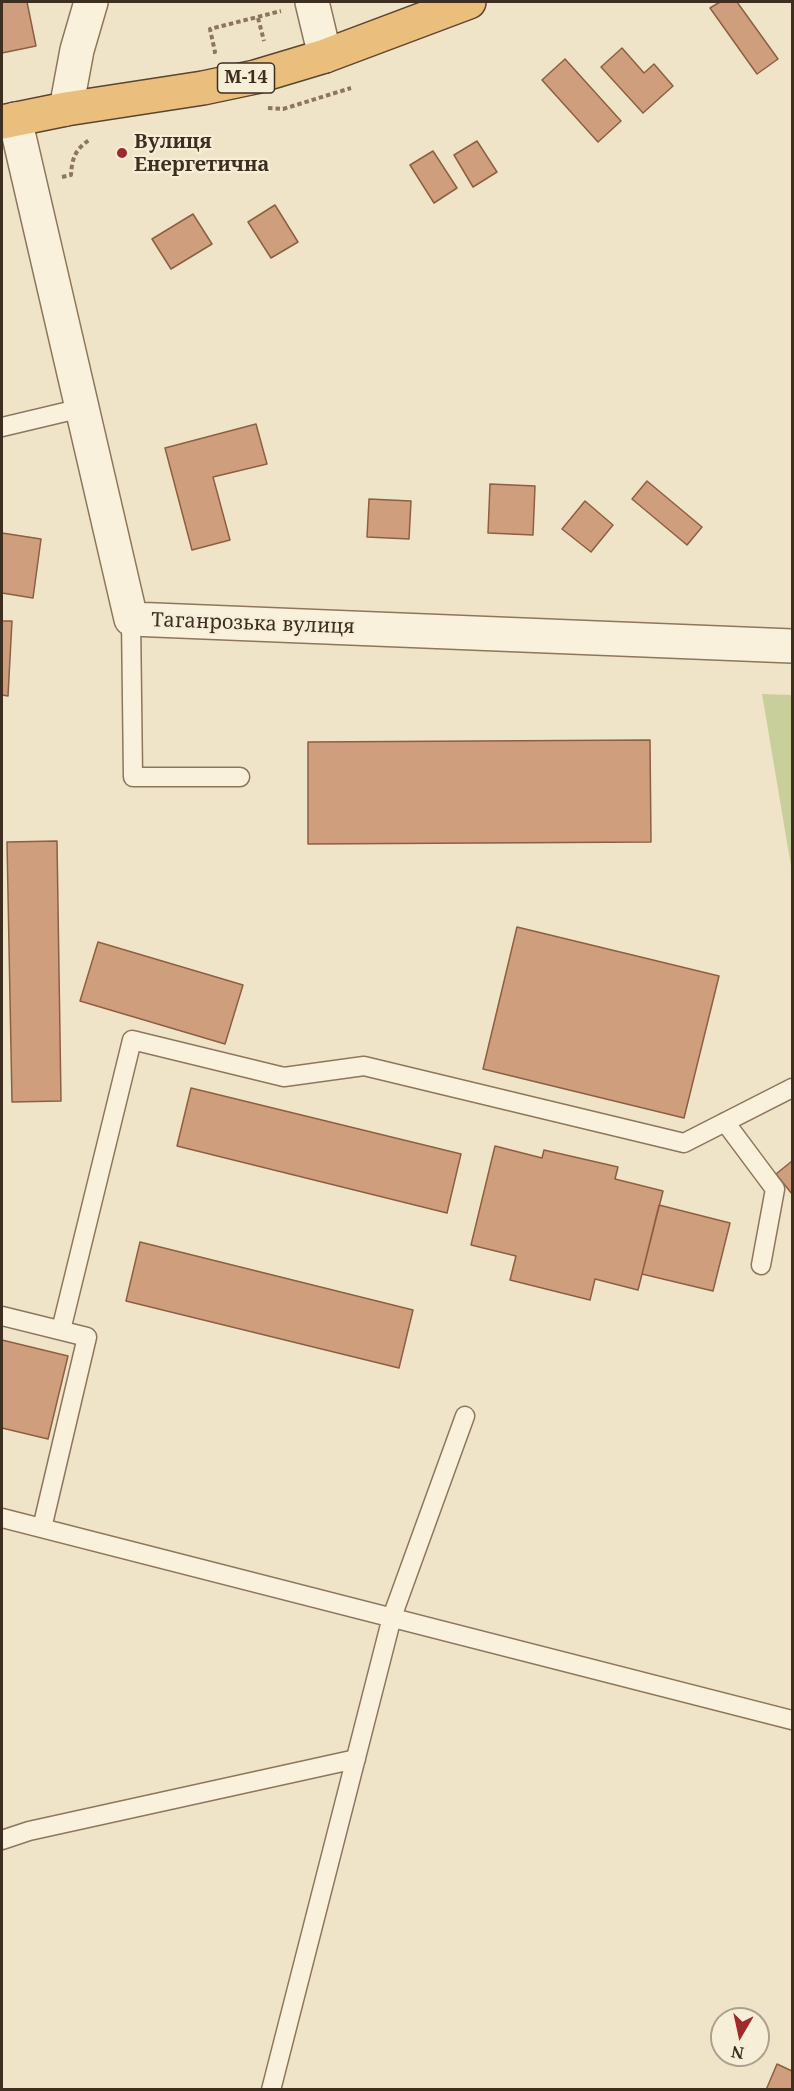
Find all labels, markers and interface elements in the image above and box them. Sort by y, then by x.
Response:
road number: М-14 [218,63,274,93]
place label: Вулиця Енергетична [134,130,269,177]
marker: Вулиця Енергетична [115,146,129,160]
street label: Таганрозька вулиця [151,608,355,640]
north arrow [710,2007,770,2067]
text: N [730,2041,745,2065]

